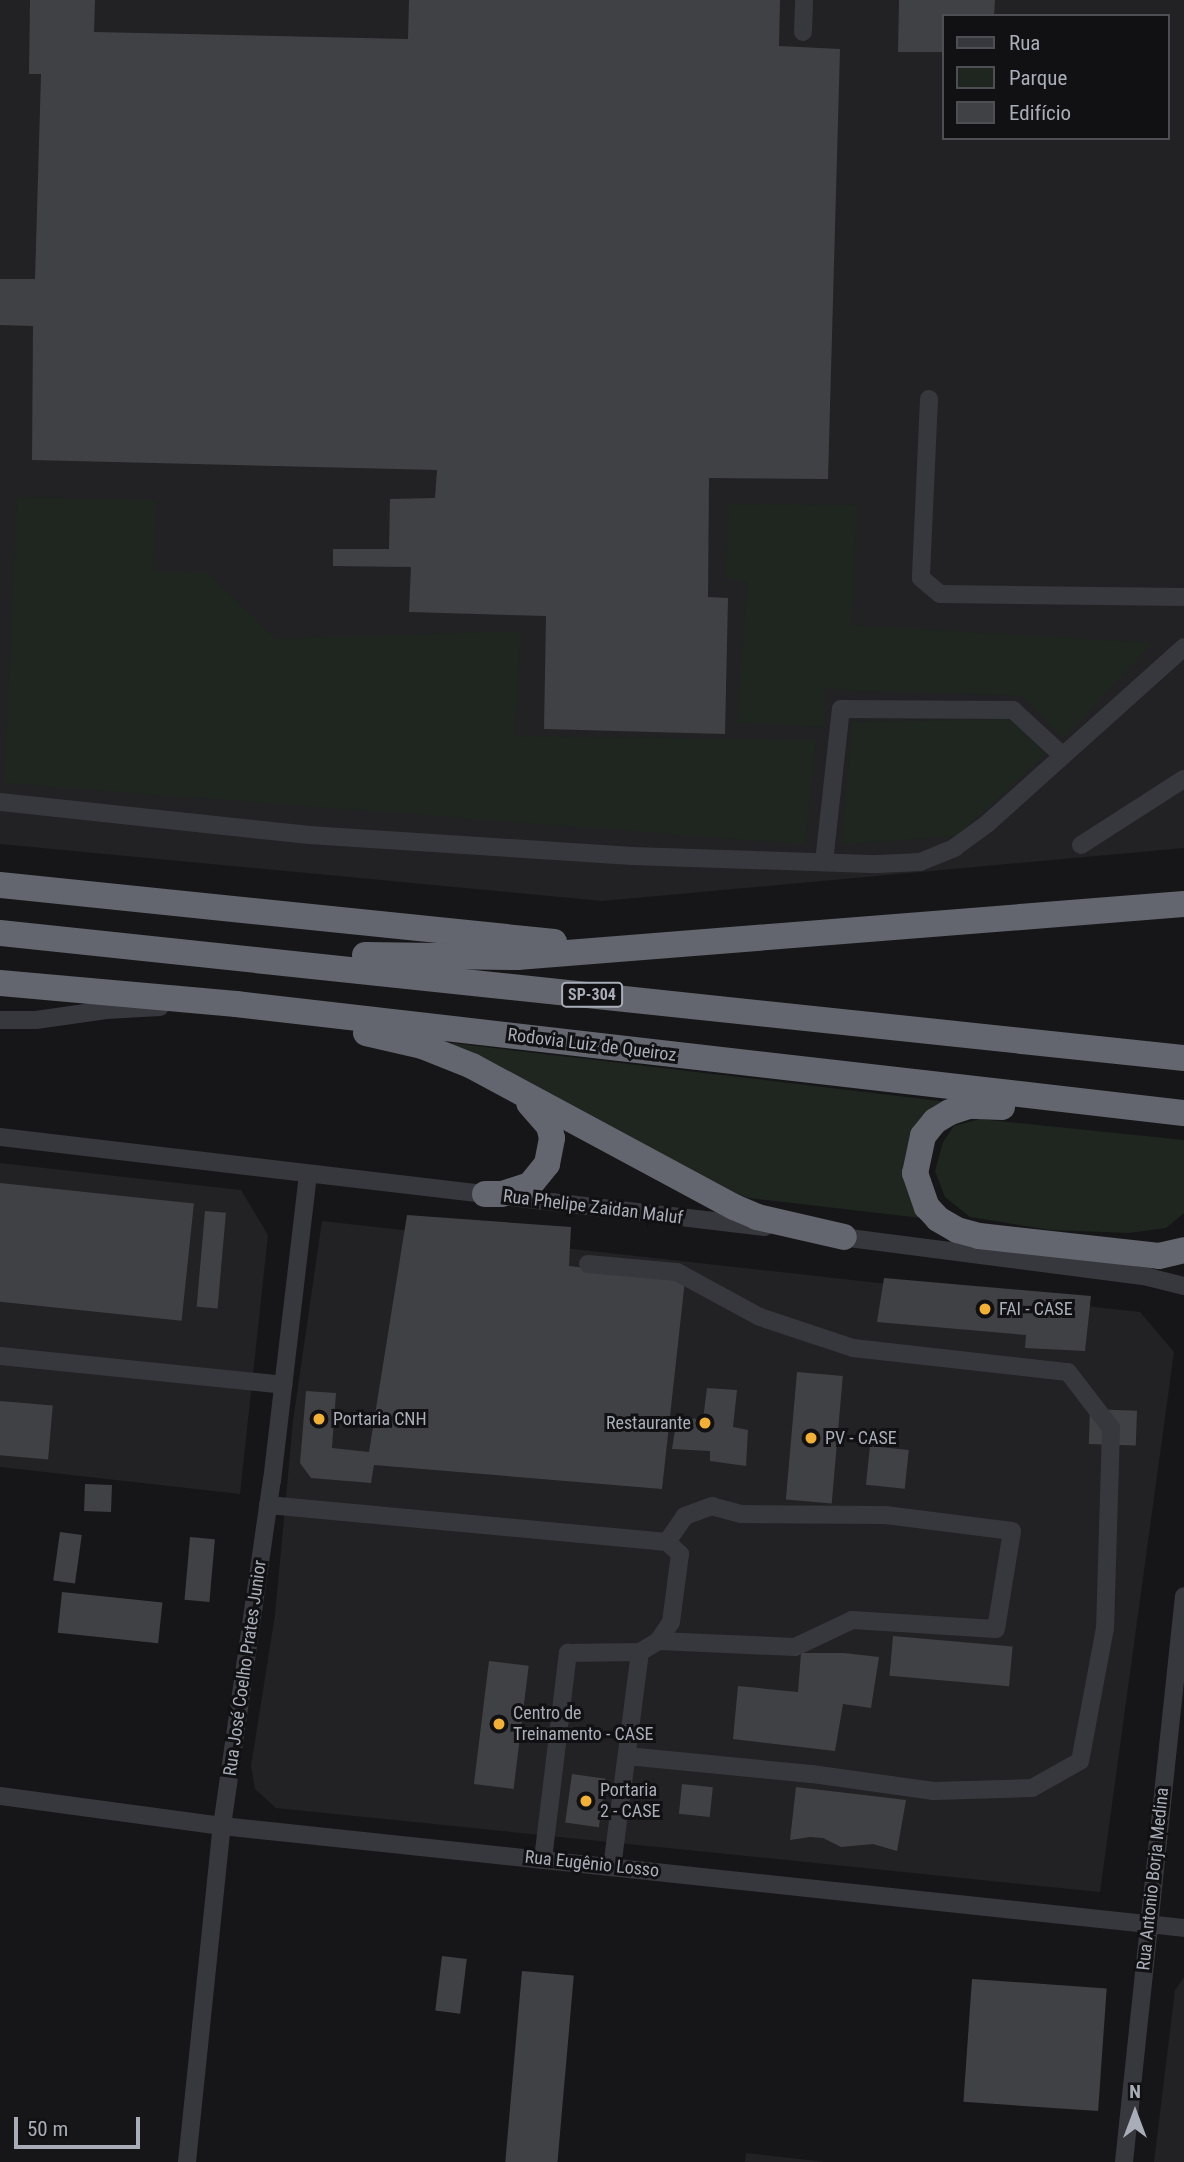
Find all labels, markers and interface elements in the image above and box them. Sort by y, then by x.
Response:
legend [942,14,1170,140]
text: Rua [1009,31,1040,55]
text: Parque [1009,66,1067,90]
text: Edifício [1009,101,1071,125]
road number: SP-304 [560,982,624,1007]
street label: Rodovia Luiz de Queiroz [506,1024,678,1066]
street label: Rua Phelipe Zaidan Maluf [502,1185,684,1229]
place label: FAI - CASE [999,1298,1073,1320]
marker: FAI - CASE [977,1301,993,1317]
place label: Portaria CNH [333,1408,427,1430]
marker: Portaria CNH [311,1411,327,1427]
place label: Restaurante [606,1412,691,1434]
marker: Restaurante [697,1415,713,1431]
place label: PV - CASE [825,1427,897,1449]
marker: PV - CASE [803,1430,819,1446]
street label: Rua José Coelho Prates Junior [219,1559,271,1777]
place label: Centro de Treinamento - CASE [513,1703,653,1746]
marker: Centro de Treinamento - CASE [491,1716,507,1732]
place label: Portaria 2 - CASE [600,1780,660,1823]
street label: Rua Antonio Borja Medina [1133,1786,1173,1972]
marker: Portaria 2 - CASE [578,1793,594,1809]
street label: Rua Eugênio Losso [524,1846,660,1882]
north arrow [1100,2078,1170,2148]
text: N [1129,2080,1141,2103]
scale bar [18,2102,144,2146]
text: 50 m [27,2117,68,2141]

